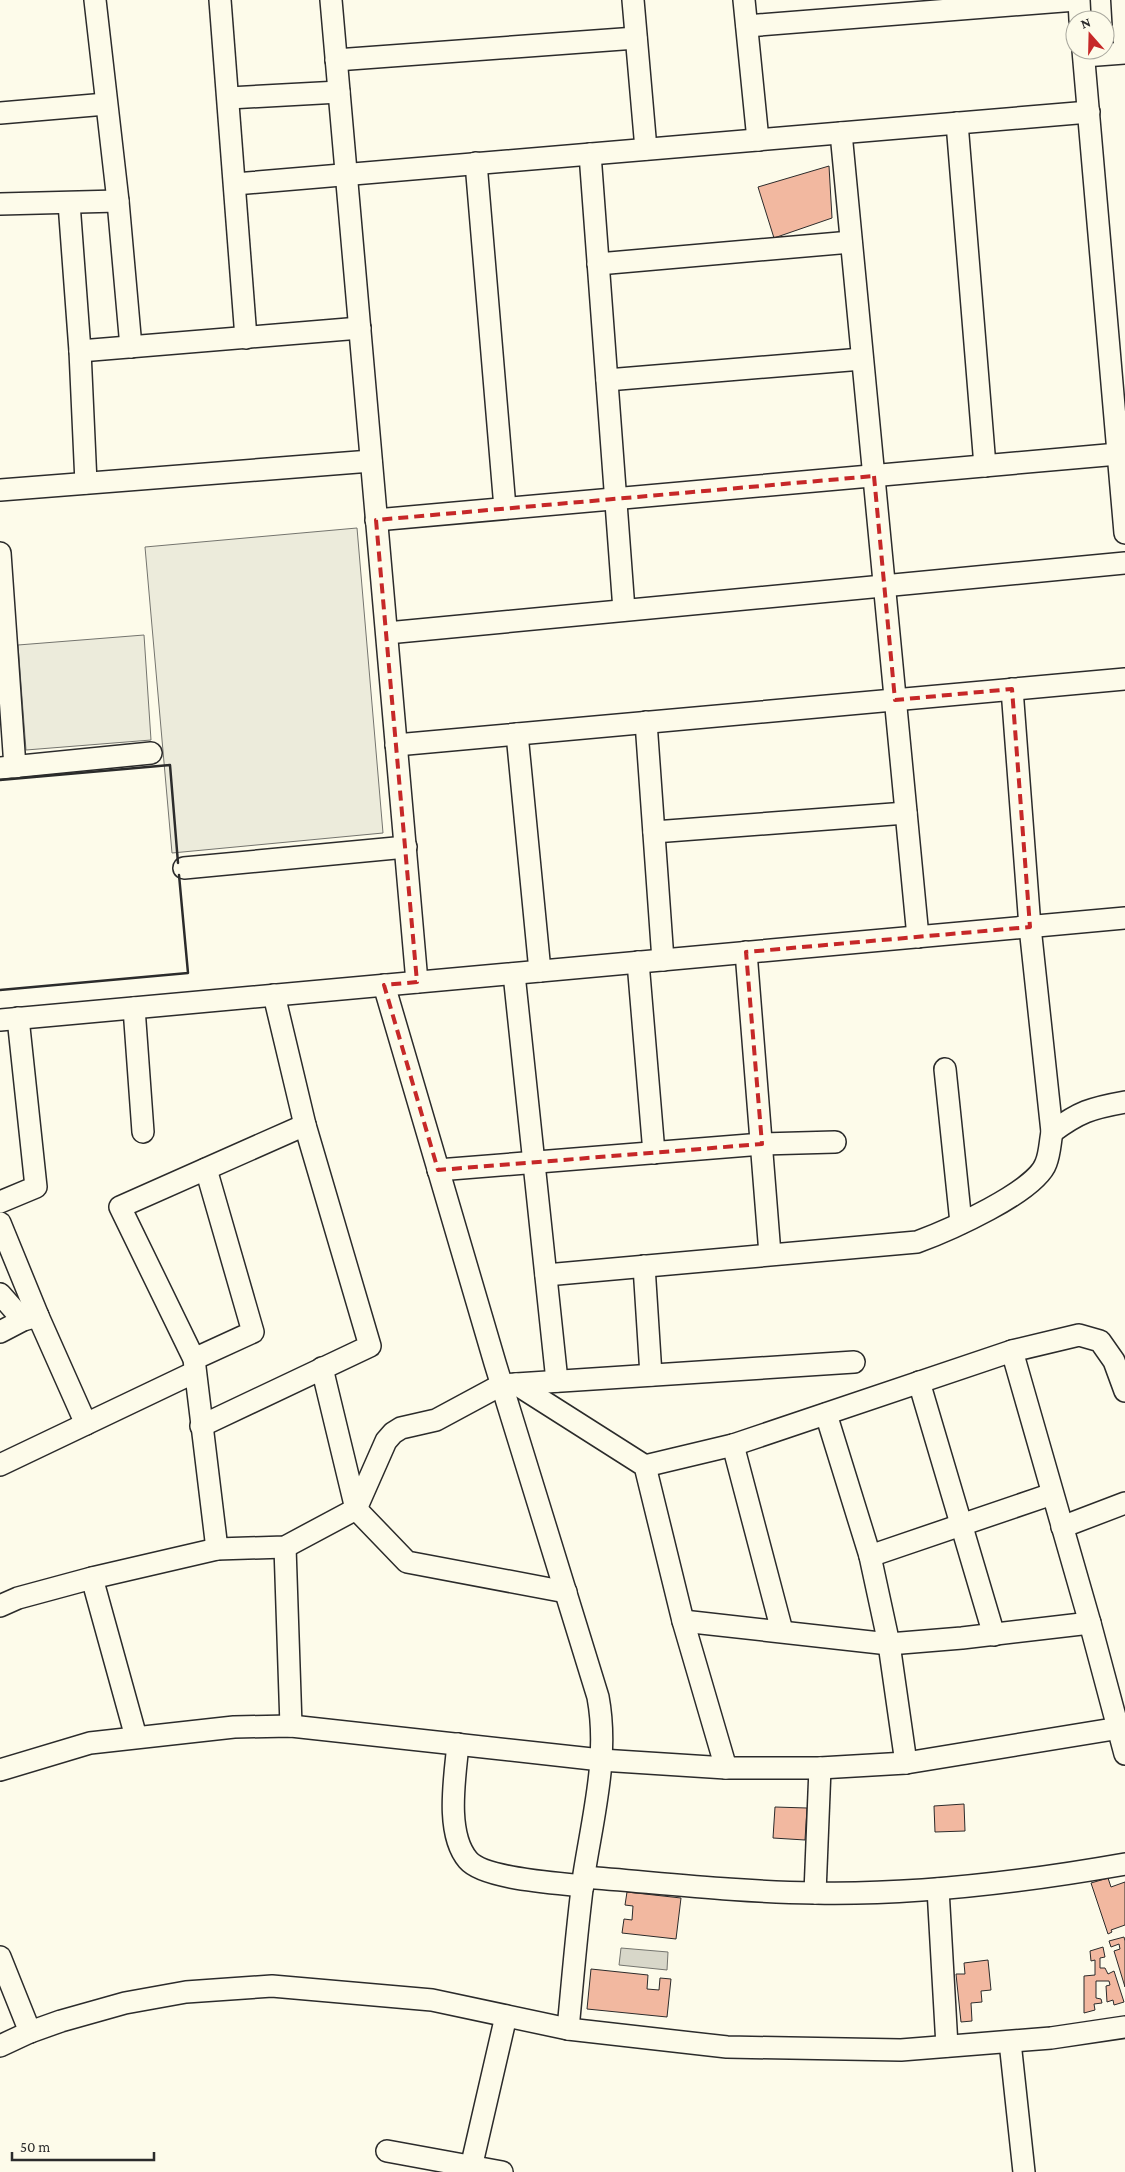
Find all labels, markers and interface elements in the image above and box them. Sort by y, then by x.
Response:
north arrow [1065,10,1115,60]
text: N [1078,13,1093,32]
scale bar [12,2130,155,2162]
text: 50 m [20,2139,50,2155]

